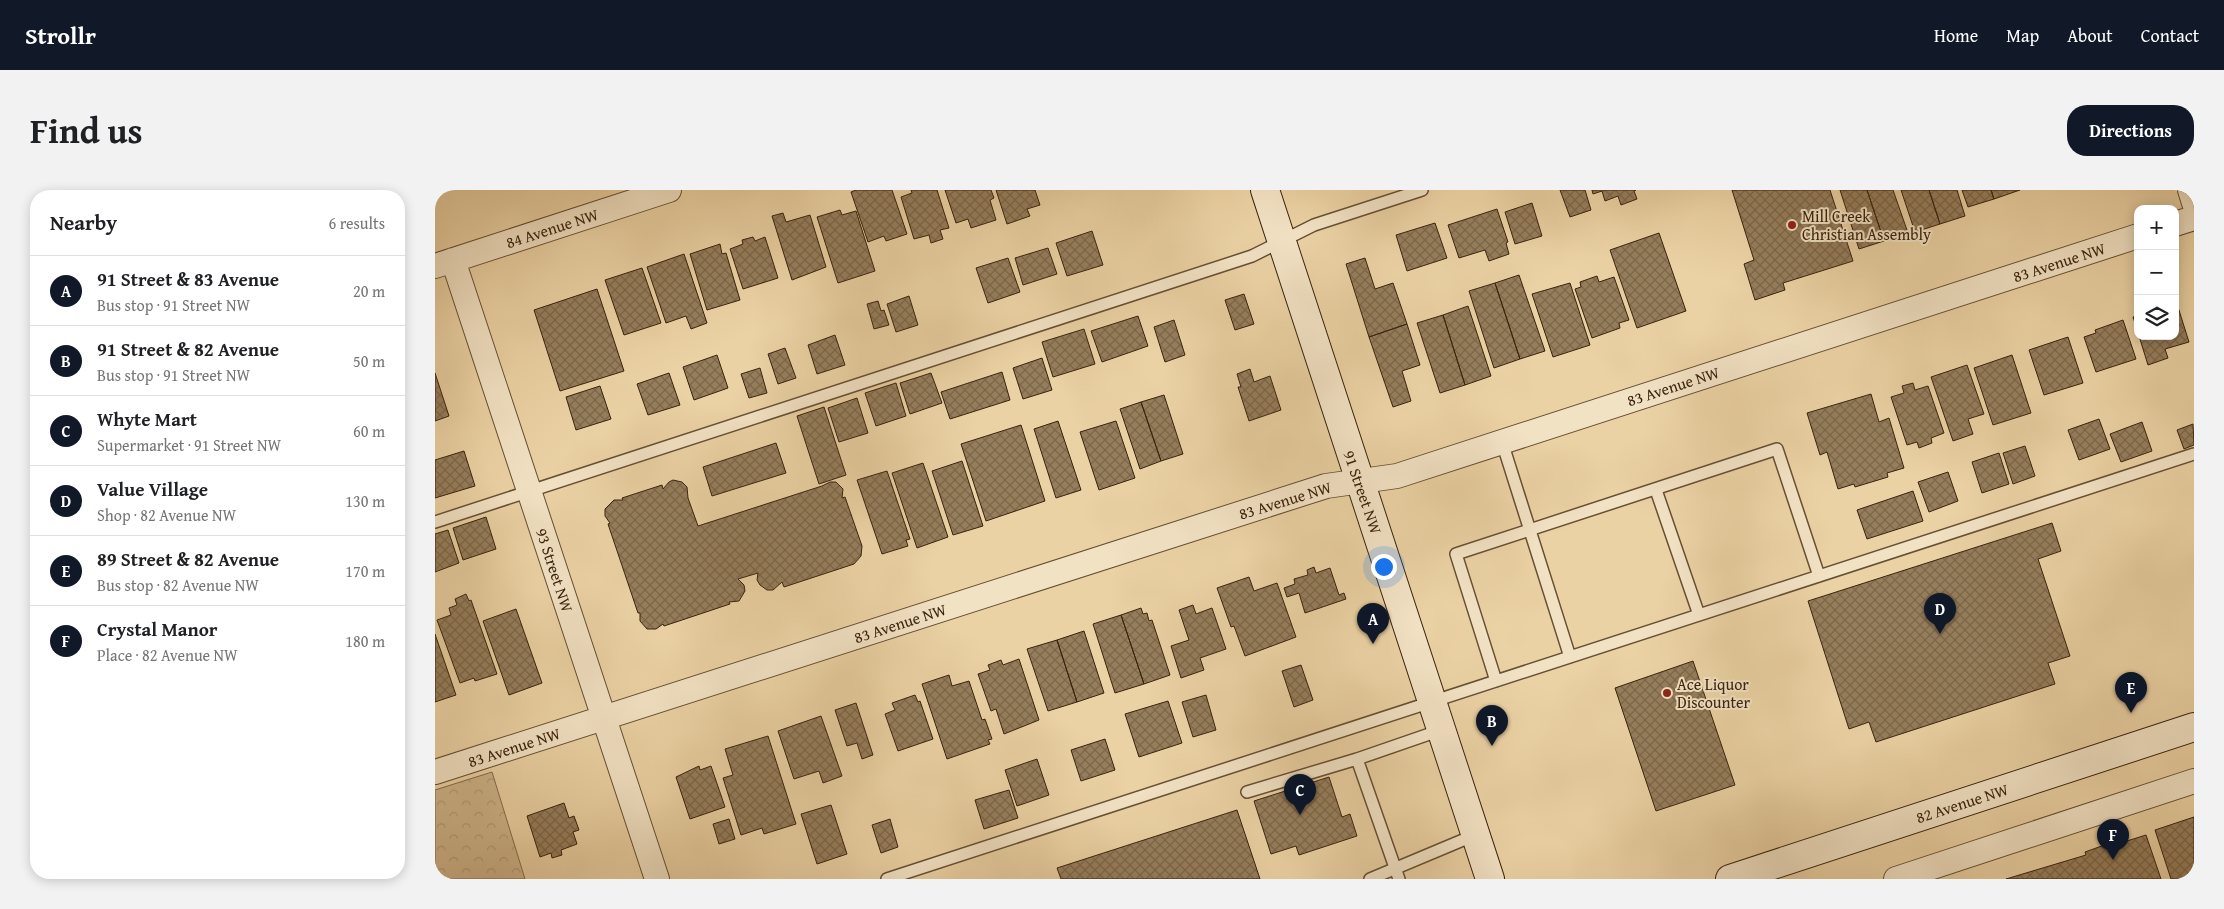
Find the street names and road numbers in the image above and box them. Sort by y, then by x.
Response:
street label: 84 Avenue NW [503,202,602,254]
street label: 83 Avenue NW [2010,236,2109,288]
street label: 83 Avenue NW [1624,360,1723,412]
street label: 91 Street NW [1337,447,1389,537]
street label: 83 Avenue NW [1236,474,1335,525]
street label: 93 Street NW [530,525,580,615]
street label: 83 Avenue NW [851,597,950,649]
street label: 83 Avenue NW [465,721,564,773]
street label: 82 Avenue NW [1913,777,2012,829]

